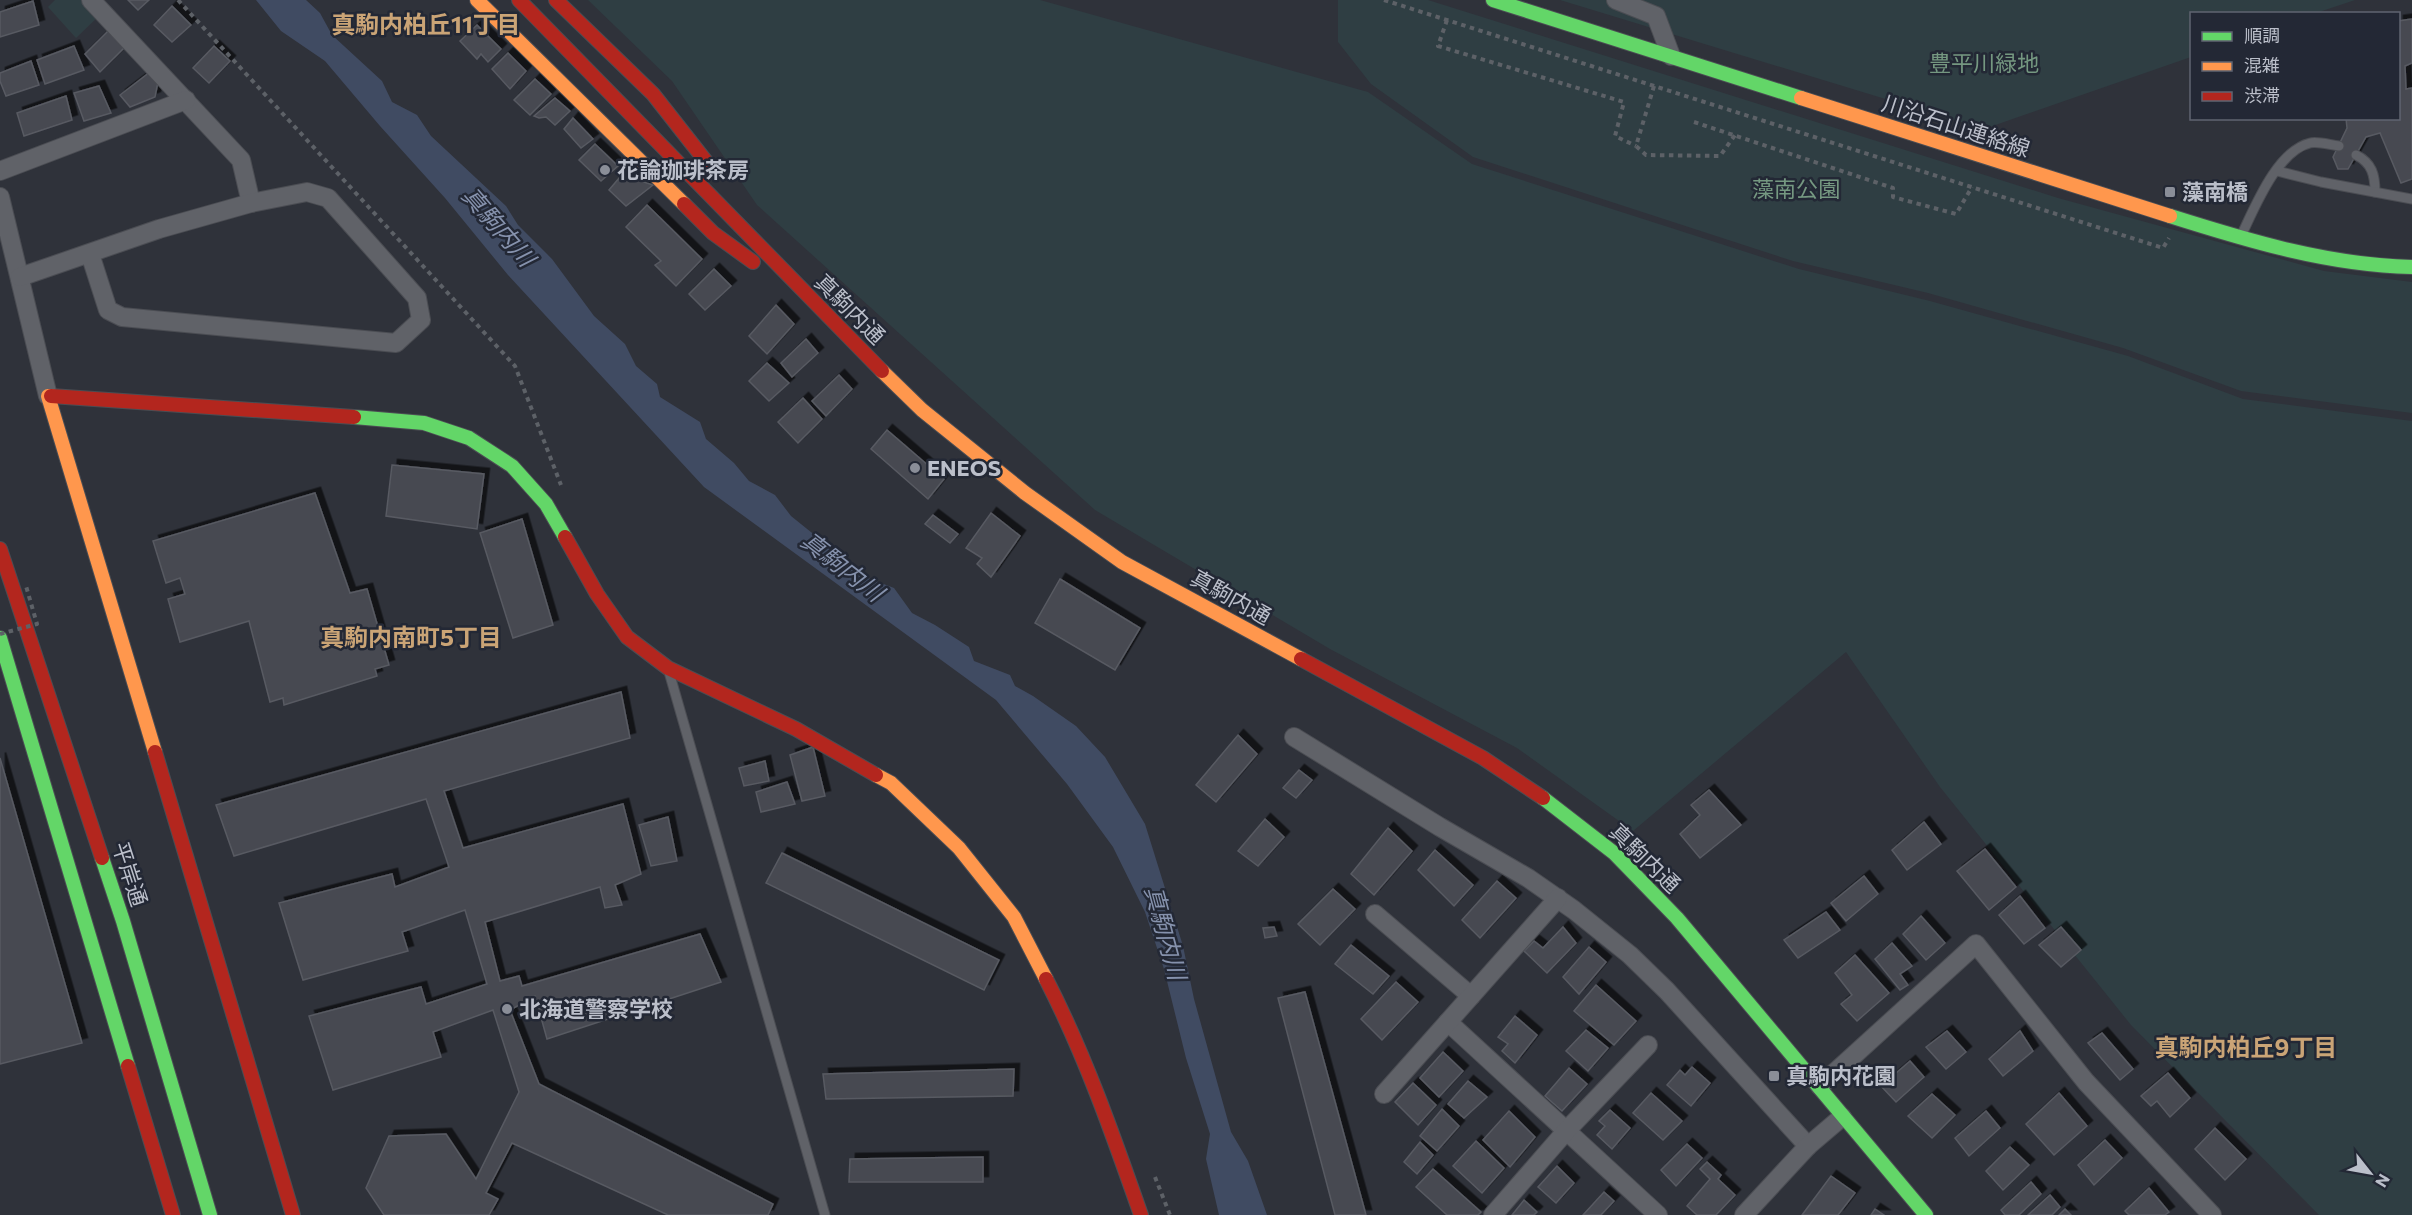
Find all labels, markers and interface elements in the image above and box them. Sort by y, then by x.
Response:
district label: 真駒内柏丘11丁目 [331,9,521,38]
legend [2190,12,2400,120]
text: 順調 [2244,24,2280,46]
park label: 豊平川緑地 [1929,49,2039,76]
text: 混雑 [2244,54,2280,76]
text: 渋滞 [2244,84,2280,106]
street label: 川沿石山連絡線 [1879,89,2034,162]
place label: 花論珈琲茶房 [617,156,749,183]
marker: 花論珈琲茶房 [598,163,612,177]
park label: 藻南公園 [1752,175,1840,202]
place label: 藻南橋 [2182,178,2248,205]
water label: 真駒内川 [457,180,544,274]
marker: 藻南橋 [2163,185,2177,199]
street label: 真駒内通 [810,268,891,349]
place label: ENEOS [927,454,1001,481]
marker: ENEOS [908,461,922,475]
water label: 真駒内川 [796,525,892,609]
street label: 真駒内通 [1186,563,1276,630]
district label: 真駒内南町5丁目 [320,622,502,651]
street label: 真駒内通 [1604,817,1686,898]
street label: 平岸通 [107,838,154,909]
water label: 真駒内川 [1140,882,1194,986]
place label: 北海道警察学校 [519,995,673,1022]
marker: 北海道警察学校 [500,1002,514,1016]
district label: 真駒内柏丘9丁目 [2155,1032,2337,1061]
place label: 真駒内花園 [1786,1062,1896,1089]
marker: 真駒内花園 [1767,1069,1781,1083]
north arrow [2340,1143,2400,1203]
text: N [2372,1171,2395,1191]

